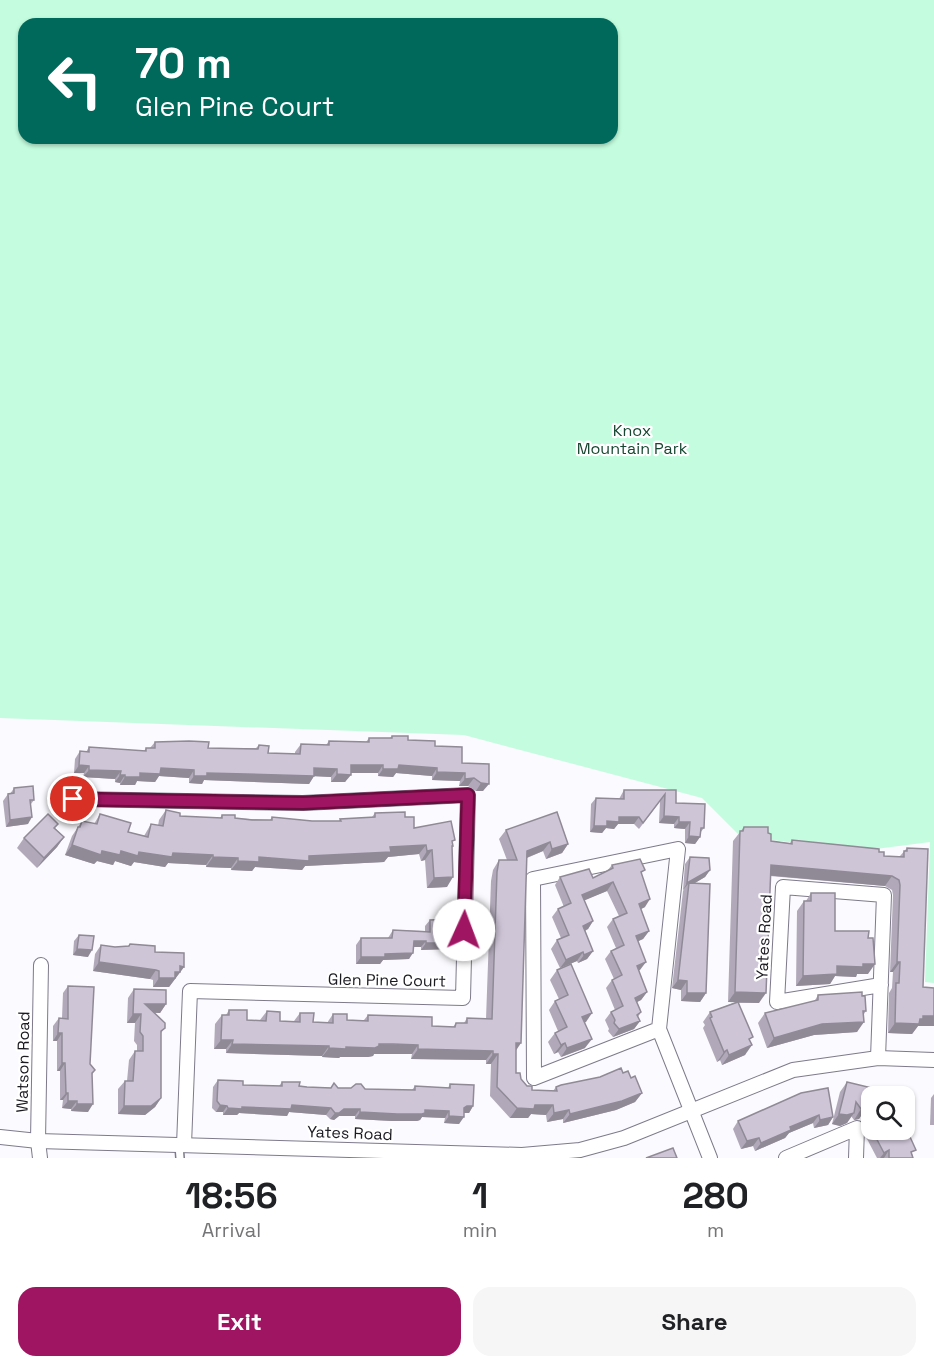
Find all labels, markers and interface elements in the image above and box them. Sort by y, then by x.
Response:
text: 70 m [135,37,232,90]
icon: left [36,42,114,120]
text: Glen Pine Court [135,89,334,124]
park label: Knox Mountain Park [577,420,688,459]
pin [47,773,98,824]
icon: arrive [56,782,89,815]
street label: Yates Road [751,894,777,980]
position arrow [432,898,496,962]
street label: Glen Pine Court [328,968,446,992]
street label: Watson Road [12,1011,34,1113]
map controls [861,1086,915,1140]
button: search [861,1086,915,1140]
street label: Yates Road [307,1121,393,1145]
text: 18:56 [185,1173,278,1219]
text: 1 [472,1173,488,1219]
text: 280 [682,1173,749,1219]
text: Arrival [202,1217,261,1243]
text: min [463,1217,497,1243]
text: m [707,1217,724,1243]
button: Exit [18,1287,461,1356]
button: Share [473,1287,916,1356]

